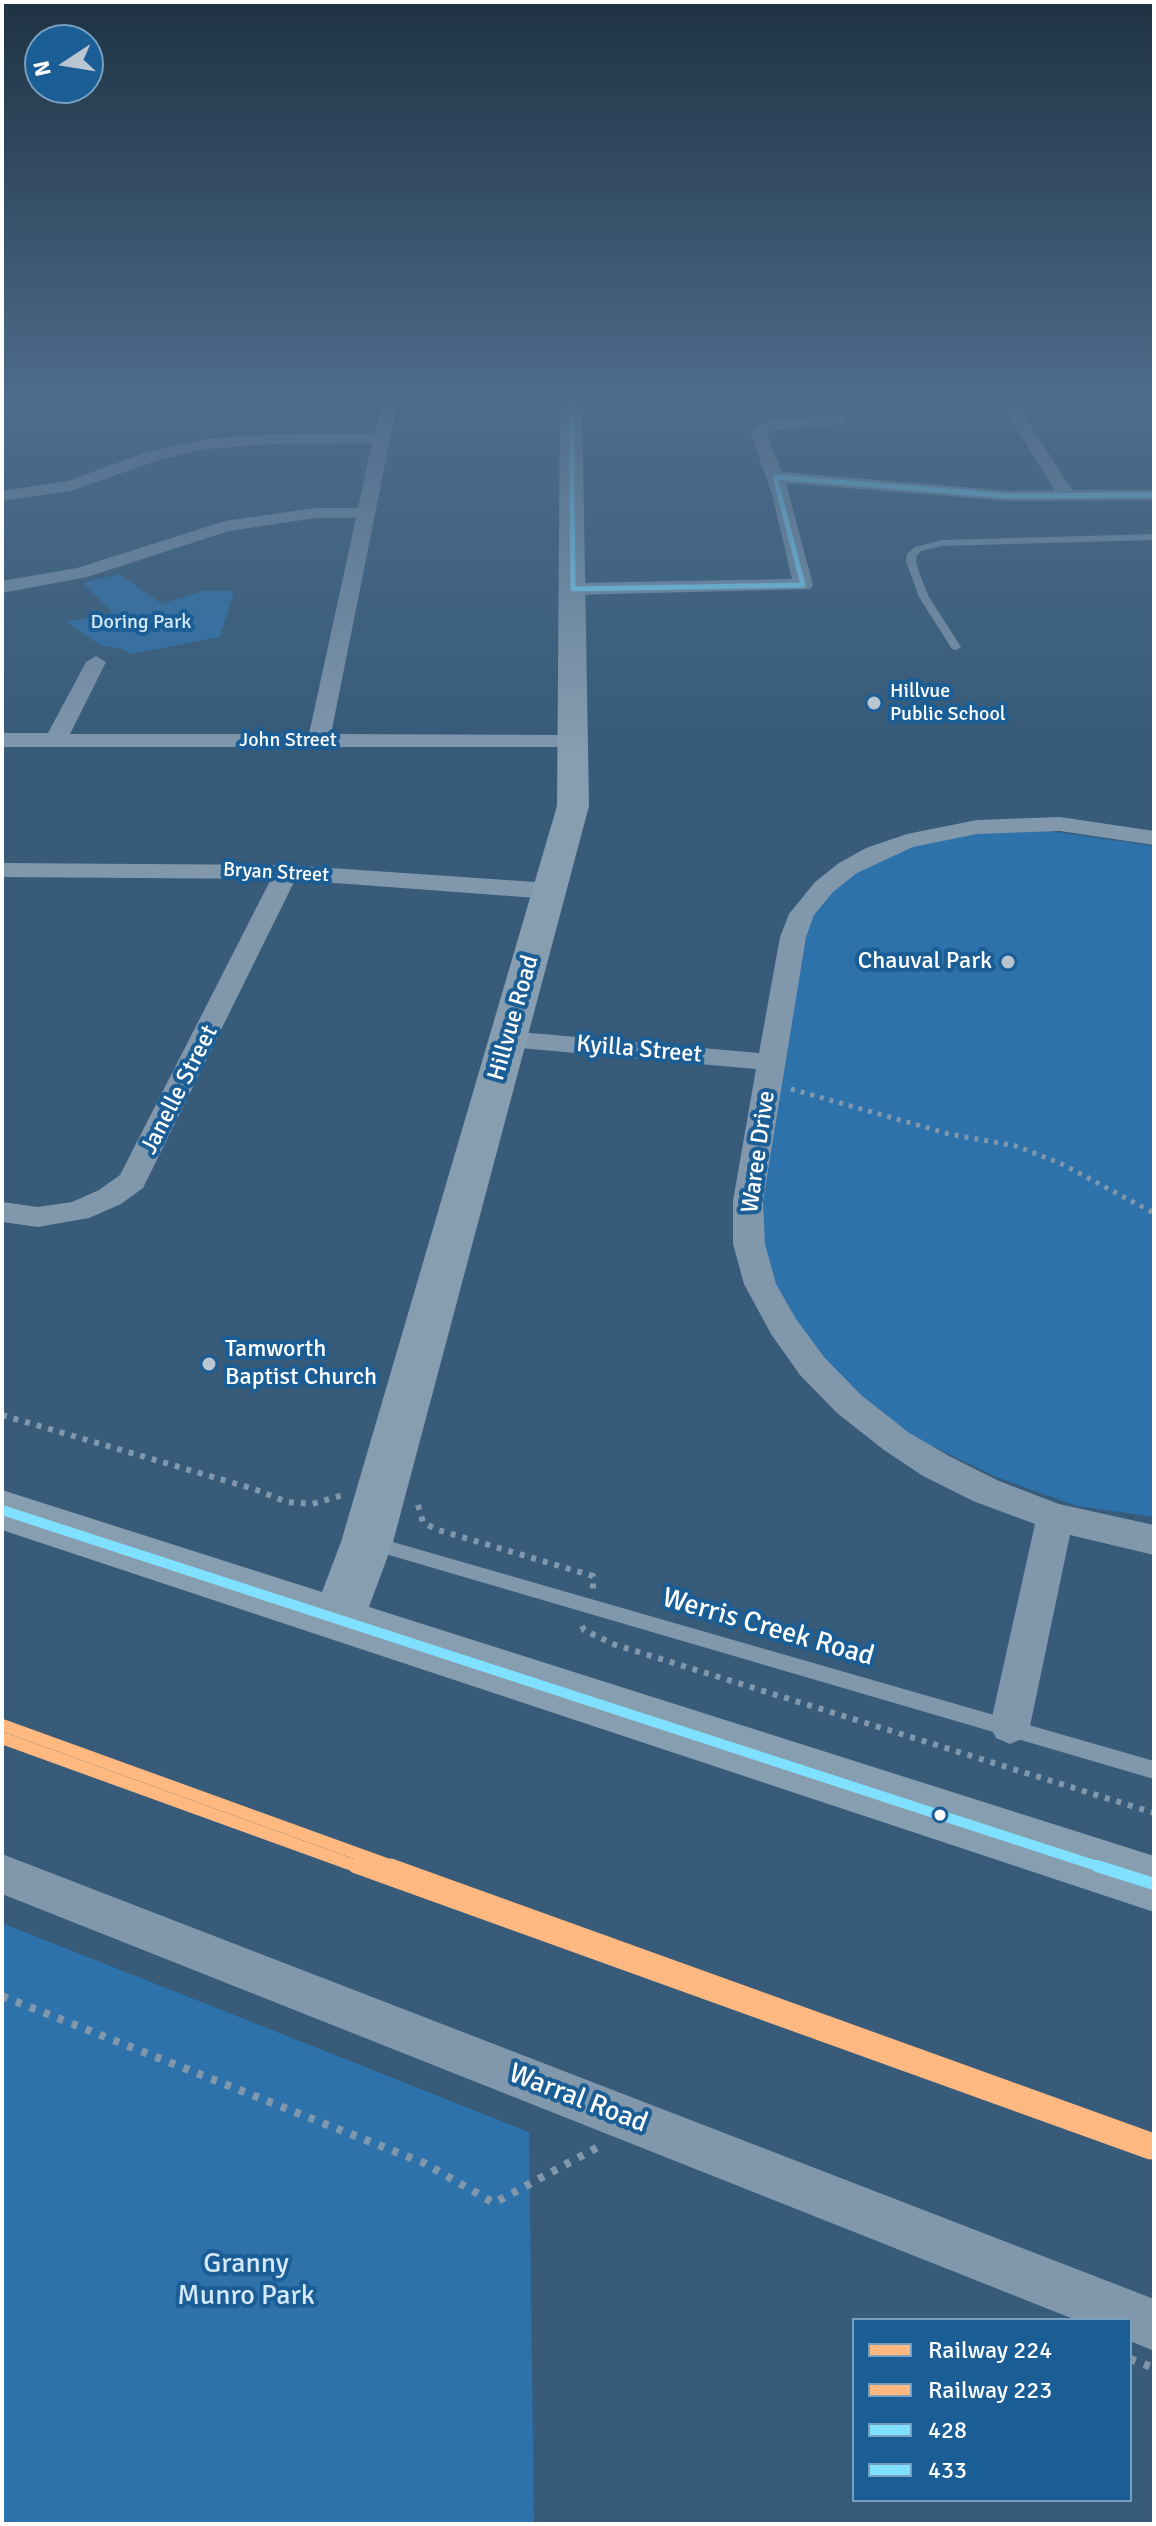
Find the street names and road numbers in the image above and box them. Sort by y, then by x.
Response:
street label: John Street [239,729,337,753]
street label: Bryan Street [222,858,330,888]
street label: Hillvue Road [482,952,546,1084]
street label: Janelle Street [135,1021,225,1159]
street label: Kyilla Street [575,1030,703,1070]
street label: Waree Drive [736,1089,782,1215]
street label: Werris Creek Road [658,1582,878,1674]
street label: Warral Road [504,2057,652,2141]

